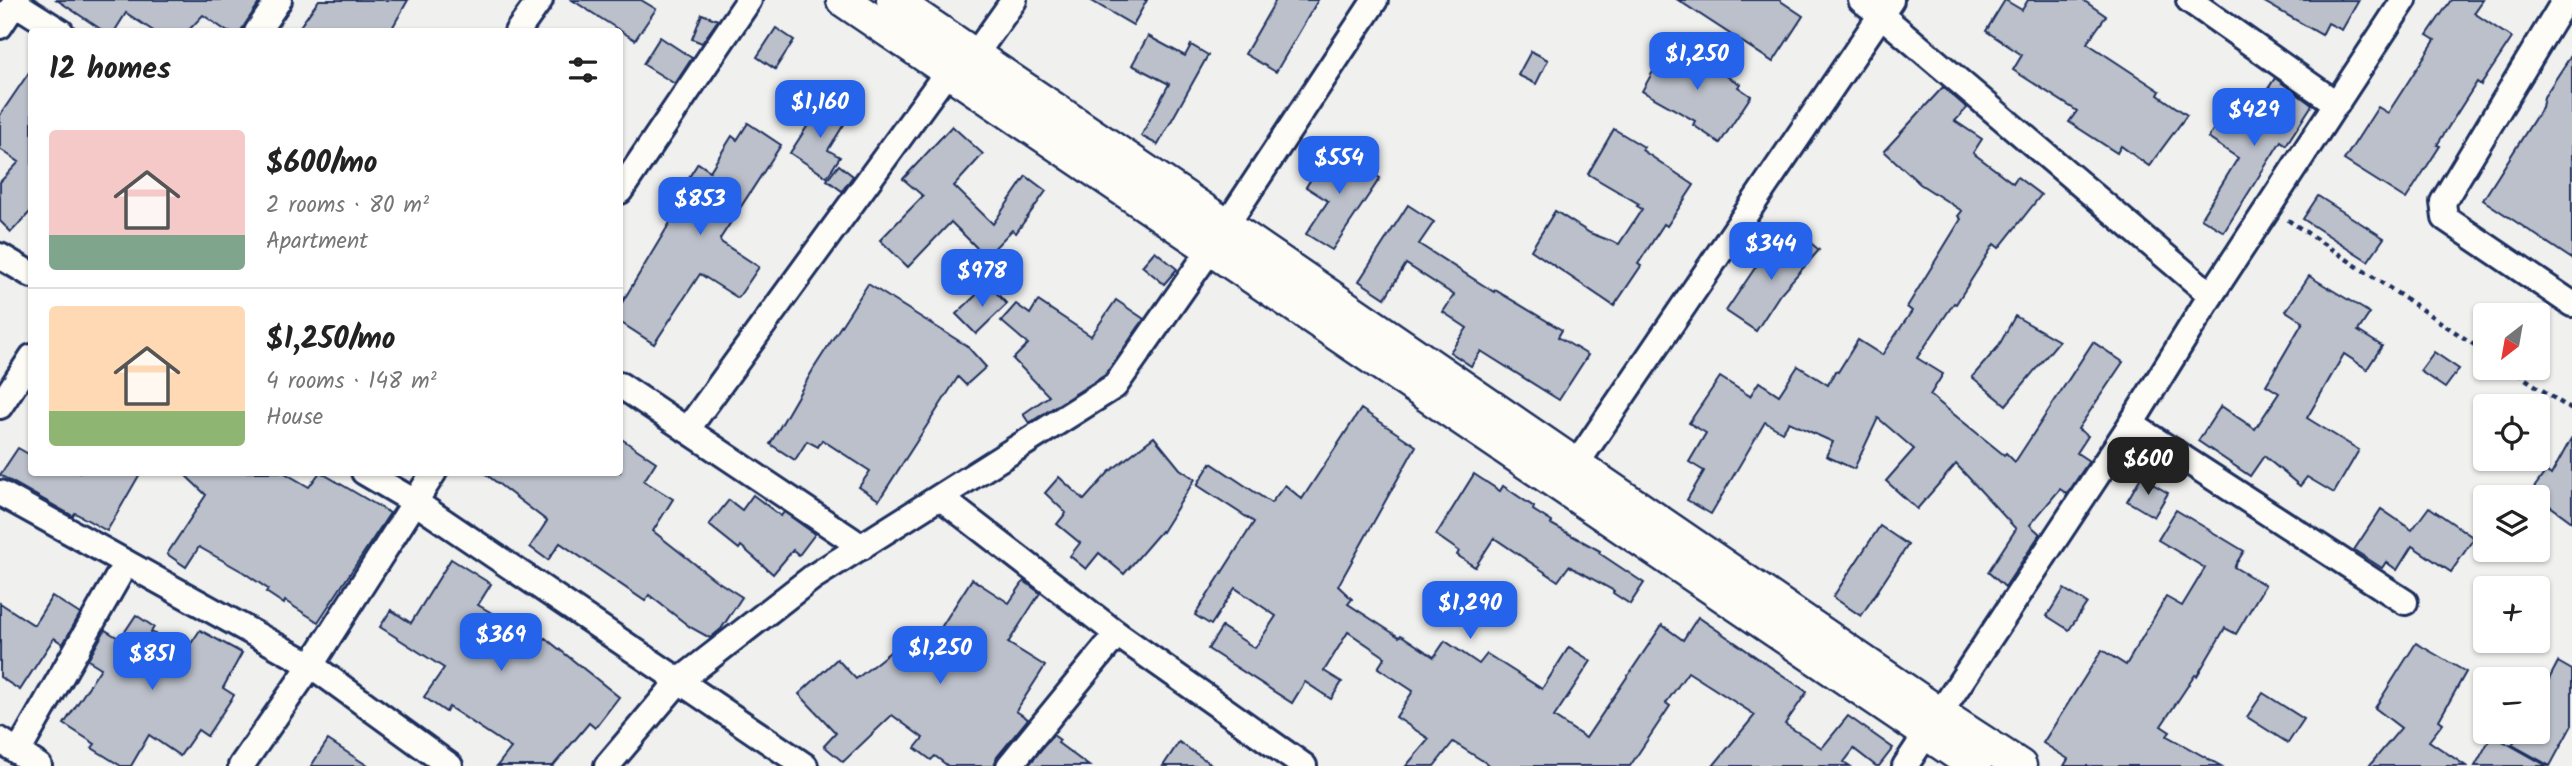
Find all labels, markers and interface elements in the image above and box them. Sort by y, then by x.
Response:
pin: $1,250 [1640,32,1754,92]
text: $1,250 [1665,37,1729,73]
text: 12 homes [49,46,171,94]
icon: filters [564,51,602,89]
pin: $1,160 [763,80,877,140]
text: $1,160 [791,85,849,121]
pin: $429 [2213,88,2295,148]
text: $429 [2228,93,2280,129]
pin: $554 [1298,136,1380,196]
text: $600/mo [266,140,378,188]
text: $554 [1314,141,1364,177]
icon: home [105,158,189,242]
pin: $853 [659,177,741,237]
text: $853 [674,182,726,218]
text: 2 rooms · 80 m² [266,188,429,224]
pin: $344 [1730,222,1812,282]
text: Apartment [266,224,368,260]
text: $344 [1745,227,1797,263]
pin: $978 [941,250,1023,309]
text: $978 [957,254,1007,290]
north arrow [2473,303,2550,380]
map controls [2473,303,2550,744]
text: $1,250/mo [266,316,395,364]
icon: home [105,334,189,418]
text: 4 rooms · 148 m² [266,364,437,400]
button: locate [2473,394,2550,471]
text: House [266,400,323,436]
pin: $600 [2107,438,2189,497]
text: $600 [2123,442,2173,478]
button: layers [2473,485,2550,562]
button: + [2473,576,2550,653]
pin: $1,290 [1413,582,1527,641]
text: $1,290 [1438,586,1502,622]
pin: $369 [460,614,542,673]
text: $369 [476,618,526,654]
pin: $1,250 [883,626,997,686]
text: $1,250 [908,631,972,667]
pin: $851 [111,632,193,692]
text: $851 [129,637,175,673]
button: − [2473,667,2550,744]

